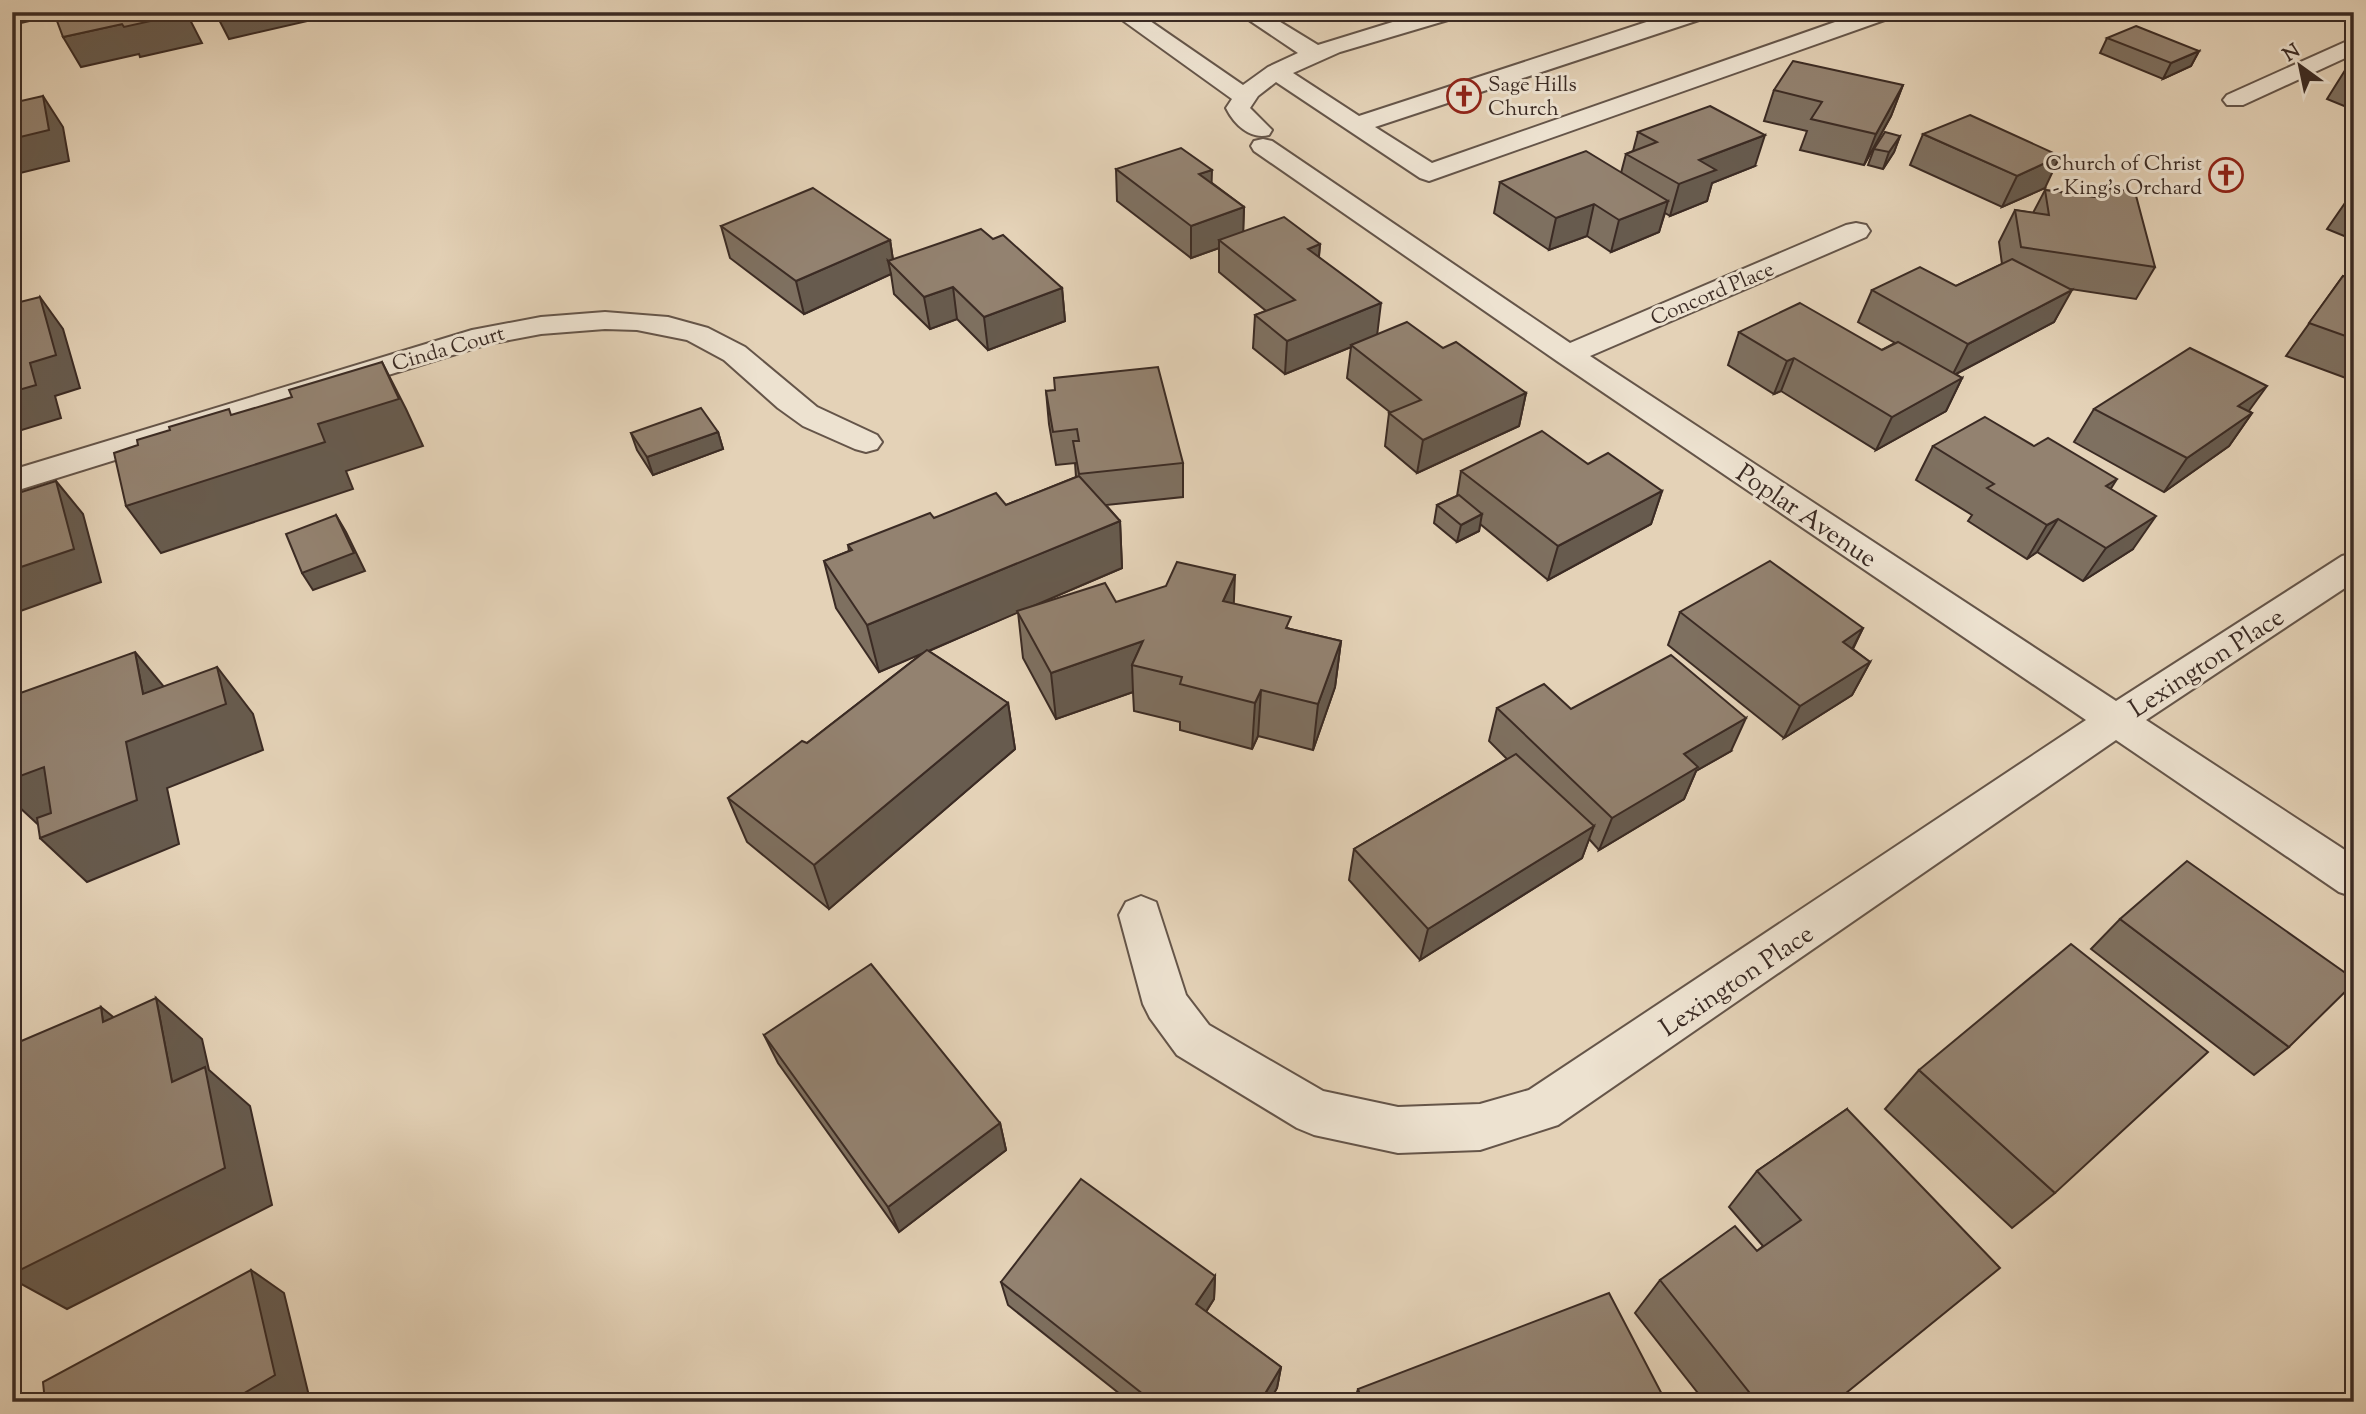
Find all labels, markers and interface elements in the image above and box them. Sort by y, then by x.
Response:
north arrow [2264,32,2334,102]
text: N [2278,38,2306,69]
place label: Sage Hills Church [1488,71,1577,125]
church icon: Sage Hills Church [1445,77,1483,115]
place label: Church of Christ - King's Orchard [2045,150,2202,204]
church icon: Church of Christ - King's Orchard [2207,156,2245,194]
street label: Concord Place [1646,255,1779,334]
street label: Cinda Court [389,320,508,380]
street label: Poplar Avenue [1728,456,1883,578]
street label: Lexington Place [2122,600,2292,728]
street label: Lexington Place [1653,917,1822,1047]

